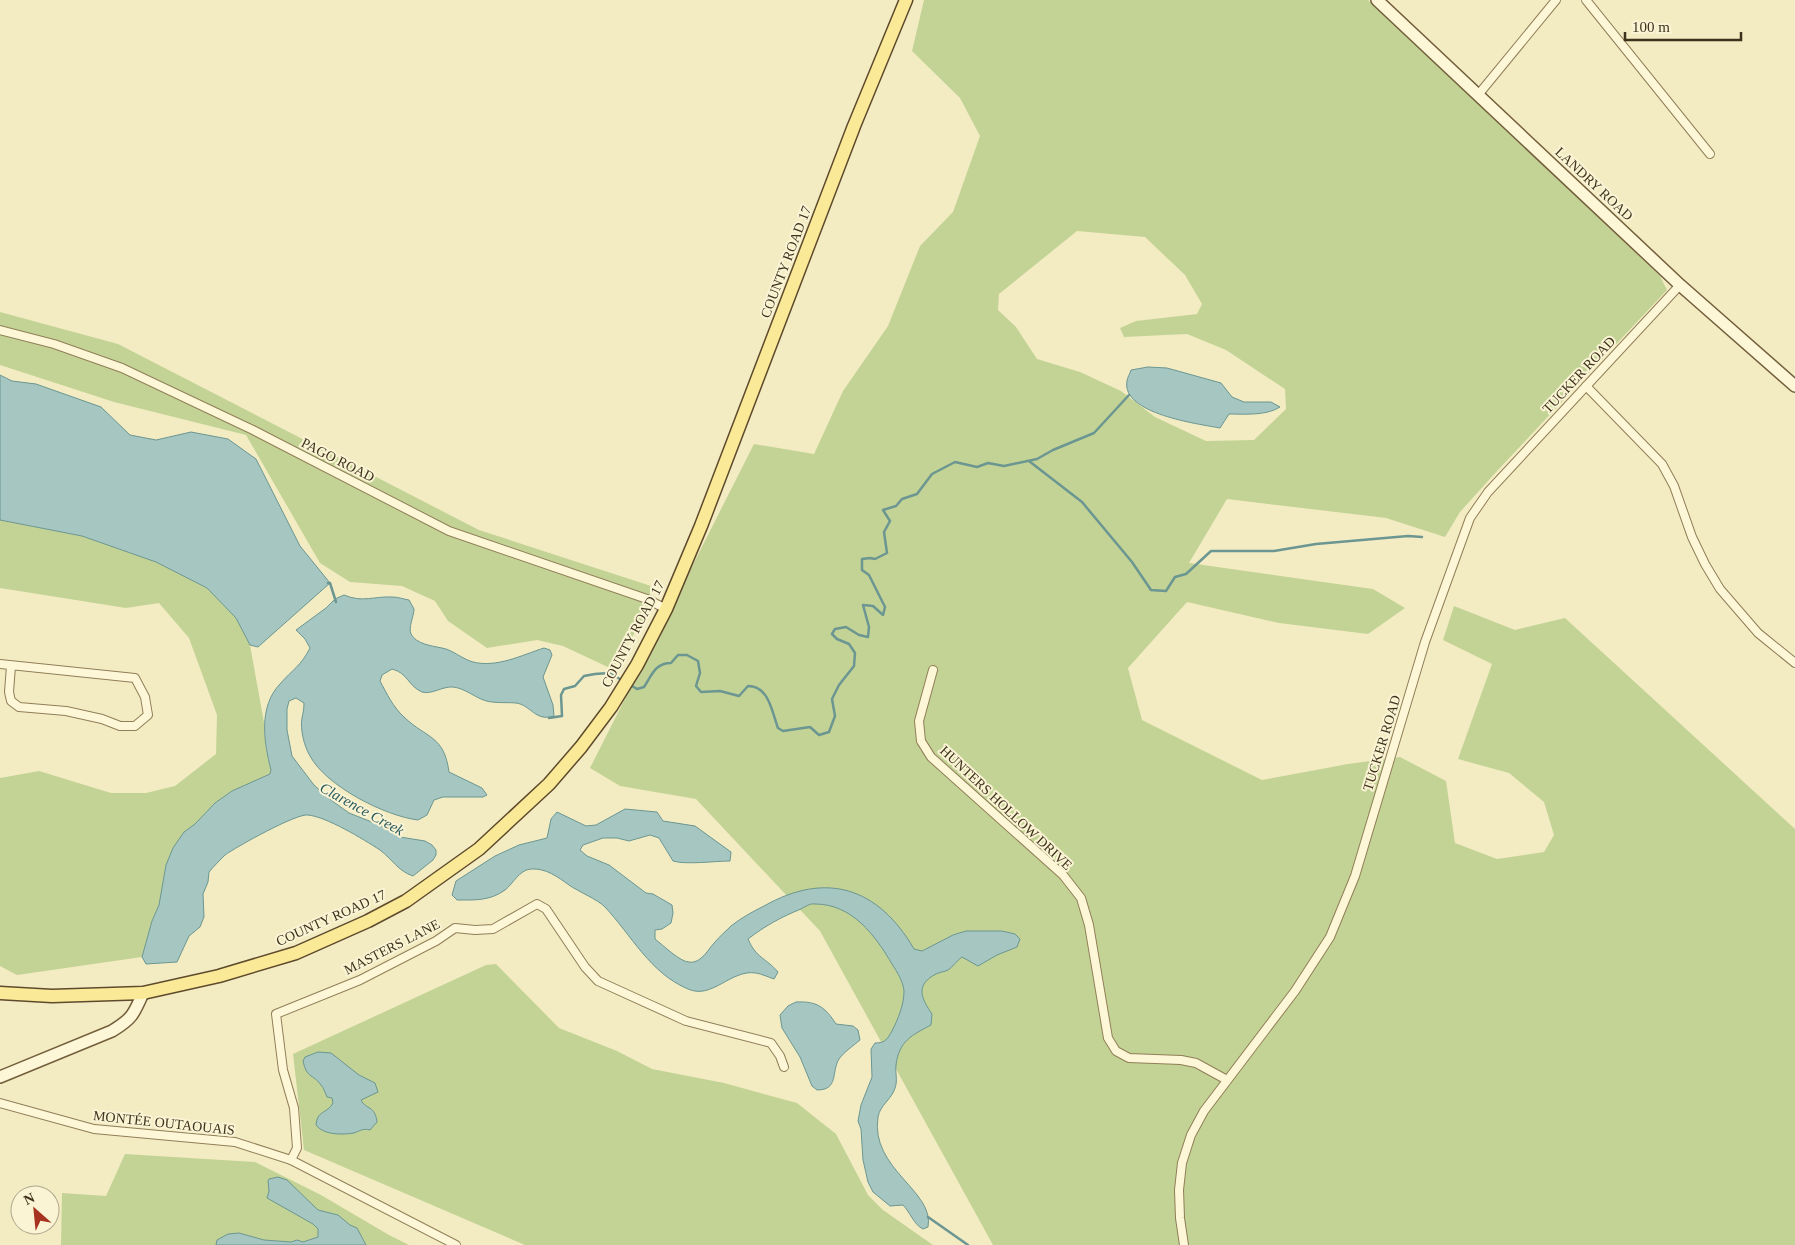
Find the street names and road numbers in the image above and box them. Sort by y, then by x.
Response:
street label: LANDRY ROAD [1552,144,1636,224]
street label: COUNTY ROAD 17 [758,204,814,320]
street label: TUCKER ROAD [1540,334,1618,416]
street label: PAGO ROAD [299,435,377,485]
street label: COUNTY ROAD 17 [599,578,667,690]
street label: TUCKER ROAD [1360,693,1404,793]
street label: HUNTERS HOLLOW DRIVE [937,743,1075,873]
street label: COUNTY ROAD 17 [274,887,388,949]
street label: MASTERS LANE [342,916,442,978]
street label: MONTÉE OUTAOUAIS [92,1107,236,1138]

